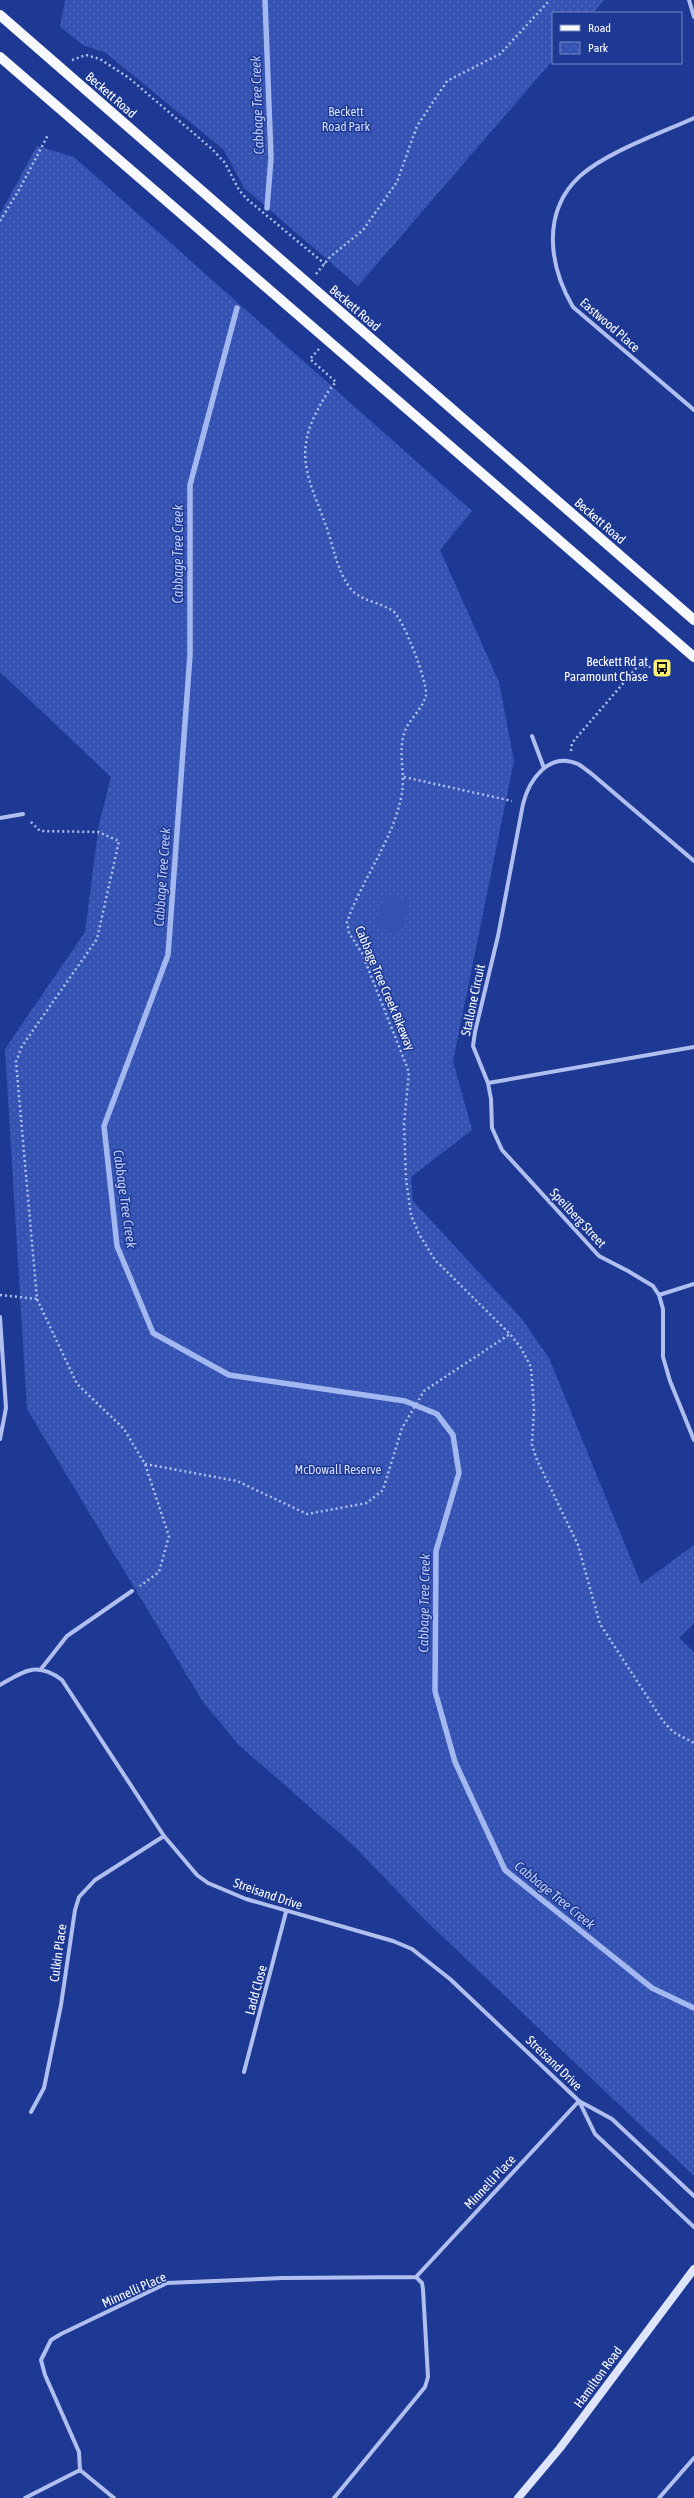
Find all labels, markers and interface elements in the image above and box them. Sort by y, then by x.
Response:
legend [552,12,682,64]
text: Road [588,21,611,35]
text: Park [588,41,609,55]
water label: Cabbage Tree Creek [247,54,267,155]
street label: Beckett Road [83,69,139,121]
park label: Beckett Road Park [322,104,370,134]
street label: Beckett Road [327,282,383,334]
street label: Eastwood Place [577,295,643,355]
street label: Beckett Road [572,495,628,547]
water label: Cabbage Tree Creek [170,504,186,604]
place label: Beckett Rd at Paramount Chase [564,654,648,684]
bus stop icon: Beckett Rd at Paramount Chase [651,657,673,679]
water label: Cabbage Tree Creek [151,826,173,927]
street label: Cabbage Tree Creek Bikeway [352,923,418,1053]
street label: Stallone Circuit [458,963,488,1037]
water label: Cabbage Tree Creek [110,1149,140,1250]
street label: Speilberg Street [547,1185,609,1251]
park label: McDowall Reserve [295,1462,382,1477]
water label: Cabbage Tree Creek [415,1552,433,1653]
water label: Cabbage Tree Creek [511,1858,599,1933]
street label: Streisand Drive [231,1875,305,1913]
street label: Culkin Place [46,1923,70,1983]
street label: Ladd Close [242,1963,270,2017]
street label: Streisand Drive [523,2033,585,2093]
street label: Minnelli Place [461,2152,519,2212]
street label: Minnelli Place [100,2269,168,2311]
street label: Hamilton Road [571,2343,625,2411]

